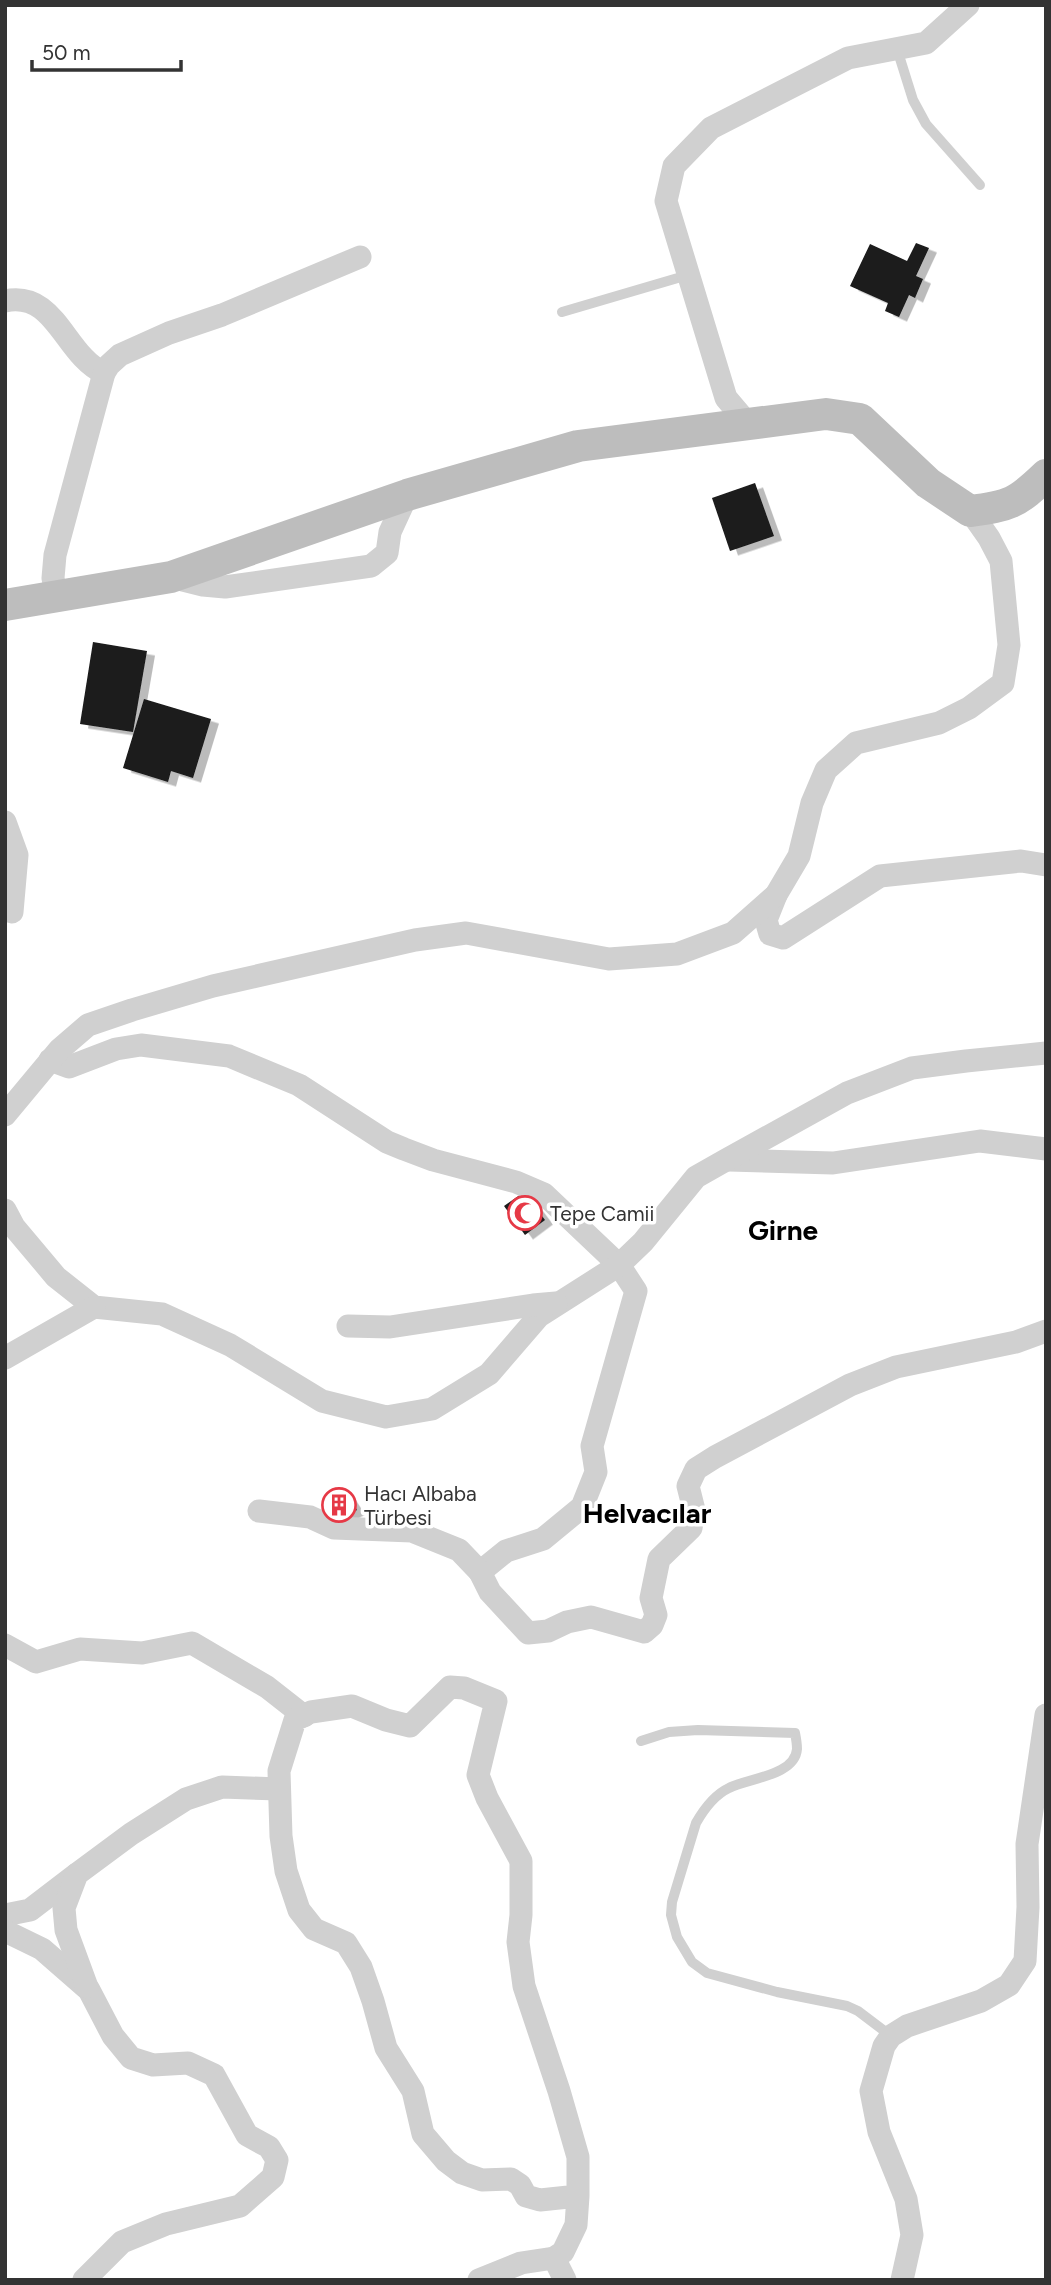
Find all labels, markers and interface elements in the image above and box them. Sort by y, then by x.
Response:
scale bar [32,28,180,72]
text: 50 m [42,40,91,65]
mosque icon: Tepe Camii [506,1194,544,1232]
place label: Tepe Camii [550,1201,654,1226]
district label: Girne [748,1213,818,1247]
place label: Hacı Albaba Türbesi [364,1481,477,1530]
building icon: Hacı Albaba Türbesi [320,1486,358,1524]
district label: Helvacılar [583,1496,712,1530]

